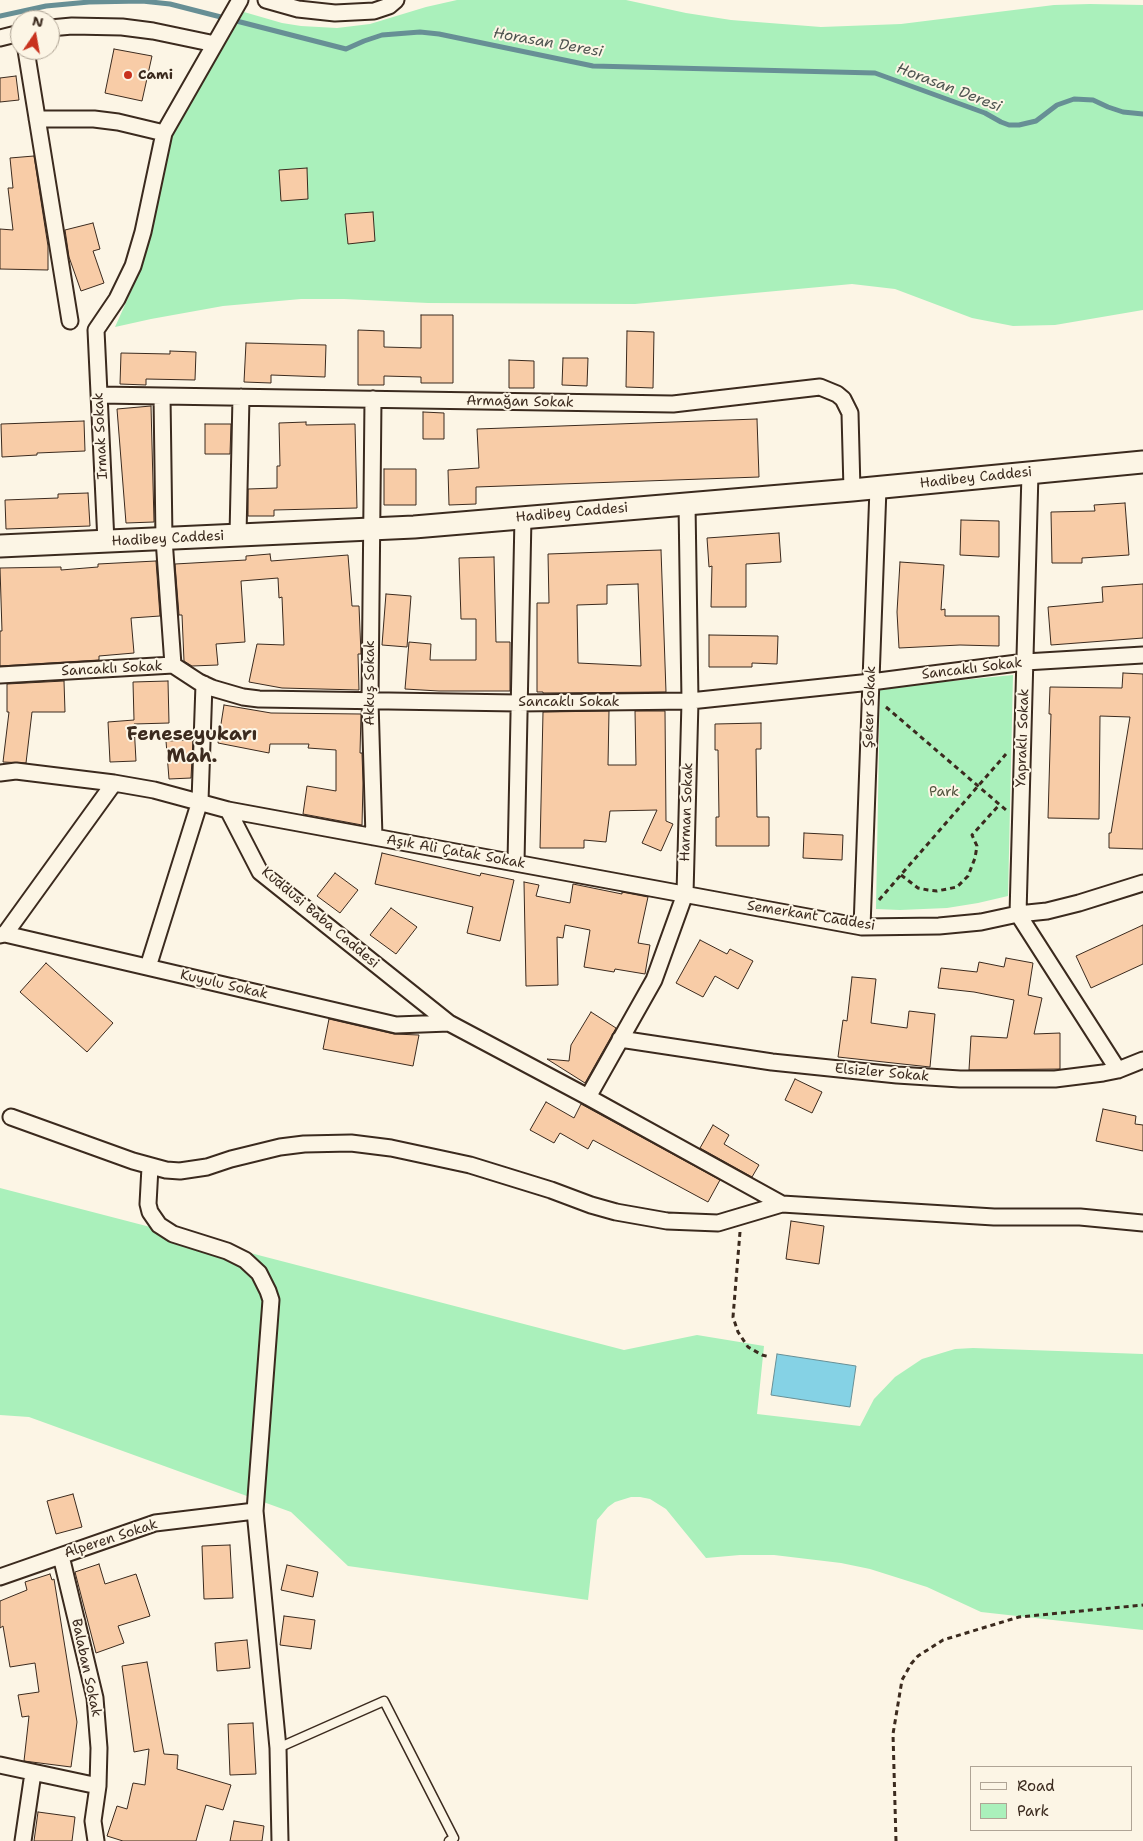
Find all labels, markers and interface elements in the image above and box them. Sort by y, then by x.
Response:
north arrow [10,10,60,60]
text: N [31,11,45,31]
water label: Horasan Deresi [492,25,604,61]
water label: Horasan Deresi [894,60,1004,116]
place label: Cami [138,67,173,83]
marker: Cami [122,69,134,81]
street label: Irmak Sokak [90,392,112,480]
street label: Armağan Sokak [466,393,574,411]
street label: Hadibey Caddesi [919,464,1033,492]
street label: Hadibey Caddesi [515,500,629,526]
street label: Hadibey Caddesi [111,528,225,550]
street label: Akkuş Sokak [362,640,378,726]
street label: Sancaklı Sokak [921,654,1023,684]
street label: Sancaklı Sokak [61,658,163,680]
street label: Şeker Sokak [860,666,880,748]
street label: Yapraklı Sokak [1013,688,1033,788]
street label: Sancaklı Sokak [518,694,620,710]
district label: Feneseyukarı Mah. [127,724,257,768]
street label: Harman Sokak [677,762,697,862]
park label: Park [929,784,959,800]
street label: Aşık Ali Çatak Sokak [385,832,527,872]
street label: Kuddusi Baba Caddesi [258,864,382,972]
street label: Semerkant Caddesi [746,898,876,934]
street label: Kuyulu Sokak [178,967,270,1003]
street label: Elsizler Sokak [834,1061,930,1085]
street label: Alperen Sokak [62,1516,160,1562]
street label: Balaban Sokak [67,1617,105,1719]
legend [970,1766,1133,1831]
text: Road [1017,1776,1055,1796]
text: Park [1017,1801,1049,1821]

